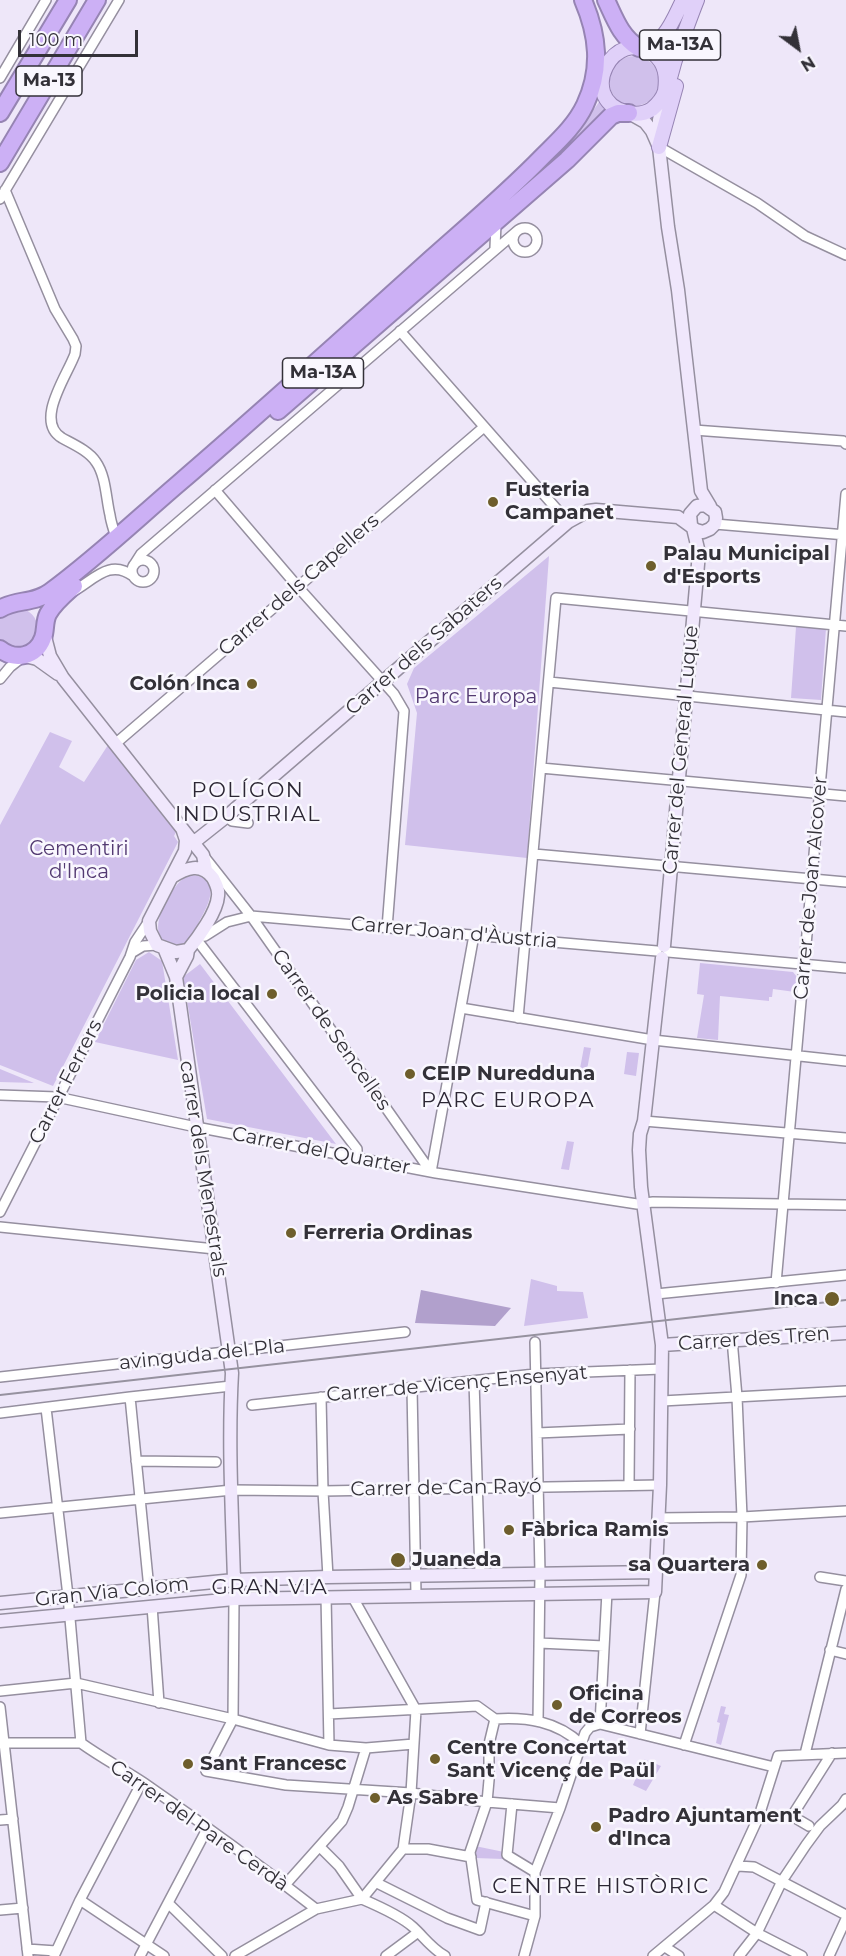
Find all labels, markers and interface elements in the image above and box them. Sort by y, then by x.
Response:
scale bar [21,18,141,56]
north arrow [768,18,828,78]
text: 100 m [29,29,83,51]
road number: Ma-13A [640,30,720,60]
text: N [797,52,818,75]
road number: Ma-13 [16,66,82,96]
road number: Ma-13A [282,358,364,388]
place label: Fusteria Campanet [505,478,614,525]
marker: Fusteria Campanet [486,495,500,509]
street label: Carrer dels Capellers [214,509,384,661]
place label: Palau Municipal d'Esports [663,542,830,589]
marker: Palau Municipal d'Esports [644,559,658,573]
street label: Carrer dels Sabaters [341,571,507,721]
street label: Carrer del General Luque [658,624,704,876]
place label: Colón Inca [130,672,240,696]
marker: Colón Inca [245,677,259,691]
park label: Parc Europa [415,685,537,709]
street label: Carrer de Joan Alcover [789,775,833,1001]
district label: POLÍGON INDUSTRIAL [175,778,321,828]
park label: Cementiri d'Inca [29,837,129,884]
street label: Carrer Joan d'Àustria [350,912,558,954]
street label: Carrer de Sencelles [266,945,396,1115]
place label: Policia local [135,982,260,1006]
marker: Policia local [265,987,279,1001]
street label: Carrer Ferrers [24,1016,108,1148]
street label: carrer dels Menestrals [174,1059,232,1279]
place label: CEIP Nuredduna [422,1062,595,1086]
marker: CEIP Nuredduna [403,1067,417,1081]
district label: PARC EUROPA [421,1088,595,1114]
street label: Carrer del Quarter [230,1122,412,1180]
place label: Ferreria Ordinas [303,1221,472,1245]
marker: Ferreria Ordinas [284,1226,298,1240]
place label: Inca [773,1287,818,1311]
marker: Inca [823,1290,841,1308]
street label: Carrer des Tren [677,1322,831,1356]
street label: avinguda del Pla [118,1334,286,1376]
street label: Carrer de Vicenç Ensenyat [325,1361,589,1407]
street label: Carrer de Can Rayó [350,1474,542,1502]
place label: Fàbrica Ramis [521,1518,669,1542]
marker: Fàbrica Ramis [502,1523,516,1537]
place label: Juaneda [412,1548,502,1572]
marker: Juaneda [389,1551,407,1569]
place label: sa Quartera [628,1553,750,1577]
marker: sa Quartera [755,1558,769,1572]
street label: Gran Via Colom [34,1572,190,1612]
district label: GRAN VIA [212,1575,328,1601]
place label: Oficina de Correos [569,1682,682,1729]
marker: Oficina de Correos [550,1698,564,1712]
place label: Centre Concertat Sant Vicenç de Paül [447,1736,655,1783]
place label: Sant Francesc [200,1752,347,1776]
marker: Centre Concertat Sant Vicenç de Paül [428,1752,442,1766]
street label: Carrer del Pare Cerdà [105,1755,293,1897]
marker: Sant Francesc [181,1757,195,1771]
place label: As Sabre [387,1786,478,1810]
marker: As Sabre [368,1791,382,1805]
place label: Padro Ajuntament d'Inca [608,1804,802,1851]
marker: Padro Ajuntament d'Inca [589,1820,603,1834]
district label: CENTRE HISTÒRIC [492,1874,710,1900]

